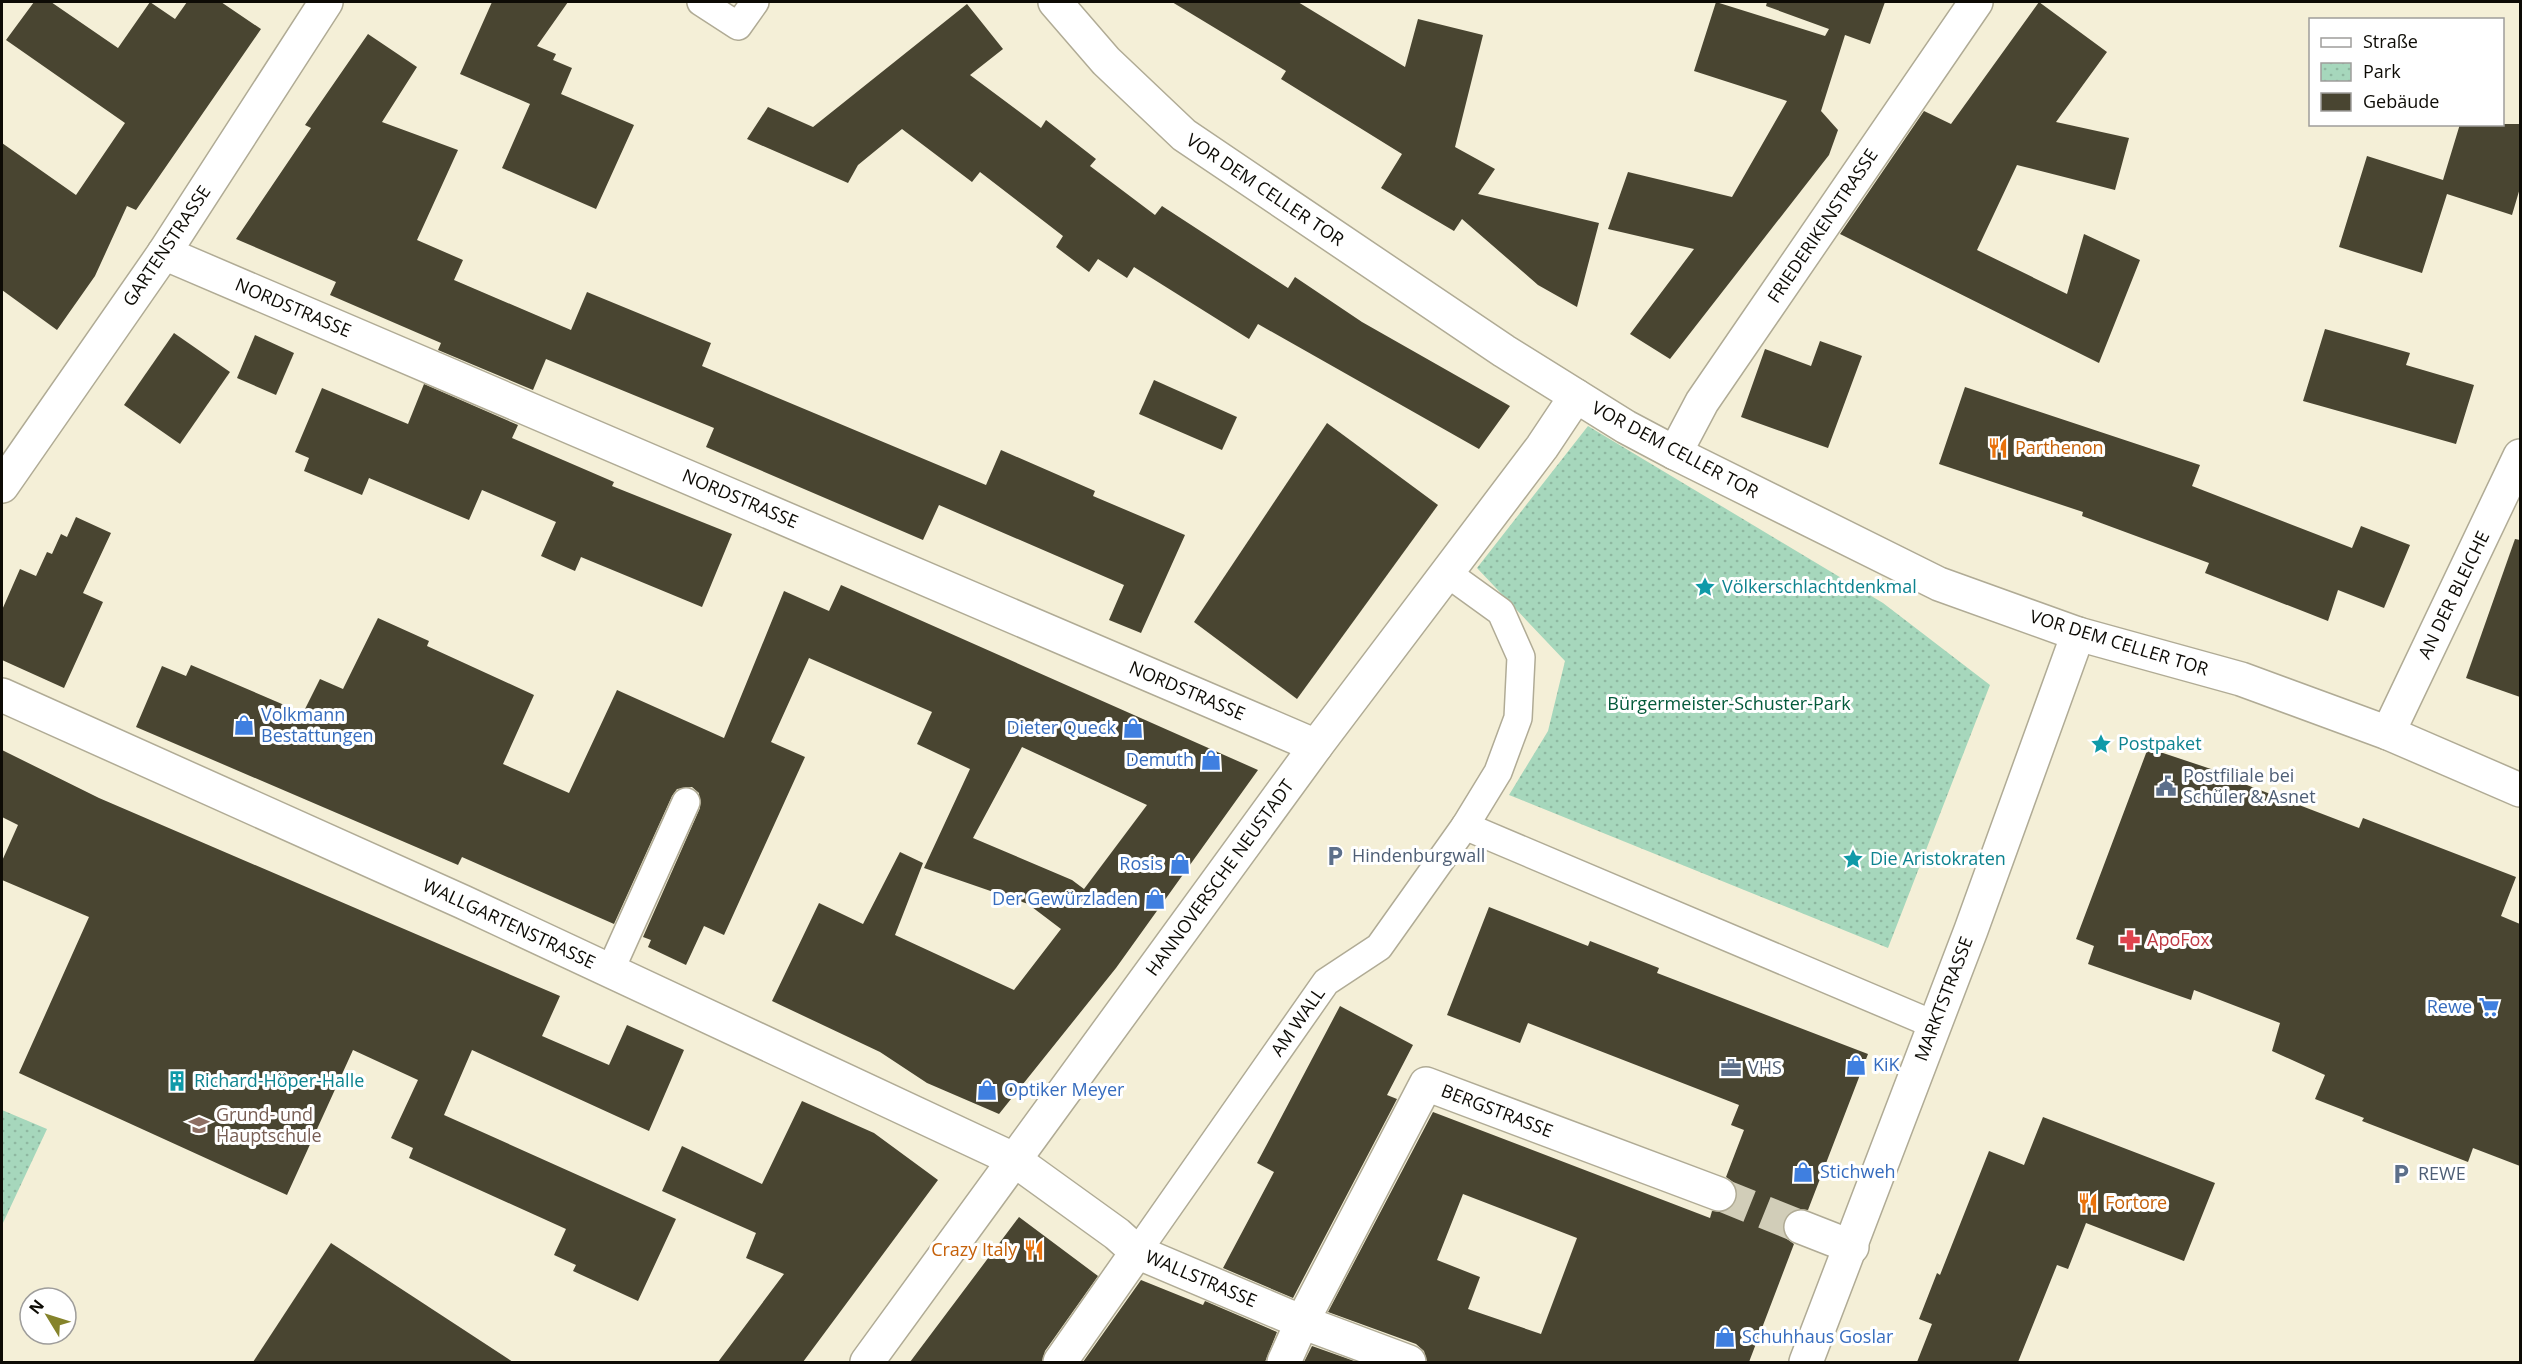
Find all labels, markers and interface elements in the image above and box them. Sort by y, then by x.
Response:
legend [2309,18,2504,126]
text: Straße [2363,29,2418,53]
text: Park [2363,59,2401,83]
text: Gebäude [2363,89,2439,113]
street label: VOR DEM CELLER TOR [1182,127,1349,251]
street label: FRIEDERIKENSTRASSE [1762,144,1883,307]
street label: GARTENSTRASSE [117,180,216,311]
street label: NORDSTRASSE [232,272,355,342]
street label: VOR DEM CELLER TOR [1588,395,1763,503]
place label: Parthenon [2015,435,2104,459]
restaurant icon: Parthenon [1986,436,2010,460]
street label: NORDSTRASSE [679,463,802,533]
street label: AN DER BLEICHE [2412,527,2494,662]
place label: Völkerschlachtdenkmal [1722,574,1917,598]
place icon: Völkerschlachtdenkmal [1693,575,1717,599]
street label: VOR DEM CELLER TOR [2027,603,2211,681]
street label: NORDSTRASSE [1126,655,1249,725]
park label: Bürgermeister-Schuster-Park [1607,691,1851,715]
place label: Volkmann Bestattungen [261,702,374,747]
shop icon: Volkmann Bestattungen [232,713,256,737]
place label: Dieter Queck [1007,715,1117,739]
shop icon: Dieter Queck [1121,716,1145,740]
place label: Postpaket [2118,731,2202,755]
place icon: Postpaket [2089,732,2113,756]
place label: Demuth [1126,747,1194,771]
shop icon: Demuth [1199,748,1223,772]
place label: Postfiliale bei Schüler & Asnet [2183,763,2316,808]
street label: HANNOVERSCHE NEUSTADT [1140,774,1299,981]
public building icon: Postfiliale bei Schüler & Asnet [2154,774,2178,798]
place label: Hindenburgwall [1352,843,1485,867]
parking icon: Hindenburgwall [1323,844,1347,868]
place label: Die Aristokraten [1870,846,2006,870]
place icon: Die Aristokraten [1841,847,1865,871]
place label: Rosis [1119,851,1163,875]
shop icon: Rosis [1168,852,1192,876]
street label: WALLGARTENSTRASSE [419,873,600,974]
place label: Der Gewürzladen [992,886,1138,910]
shop icon: Der Gewürzladen [1143,887,1167,911]
place label: ApoFox [2147,927,2210,951]
pharmacy icon: ApoFox [2118,928,2142,952]
street label: MARKTSTRASSE [1908,933,1978,1064]
street label: AM WALL [1265,982,1330,1061]
place label: Rewe [2427,994,2472,1018]
supermarket icon: Rewe [2477,995,2501,1019]
place label: KiK [1873,1052,1901,1076]
shop icon: KiK [1844,1053,1868,1077]
place label: VHS [1748,1055,1782,1079]
office icon: VHS [1719,1056,1743,1080]
place label: Richard-Höper-Halle [194,1068,364,1092]
building icon: Richard-Höper-Halle [165,1069,189,1093]
place label: Optiker Meyer [1004,1077,1125,1101]
shop icon: Optiker Meyer [975,1078,999,1102]
street label: BERGSTRASSE [1438,1078,1557,1142]
place label: Grund- und Hauptschule [216,1102,322,1147]
school or university icon: Grund- und Hauptschule [187,1113,211,1137]
place label: Stichweh [1820,1159,1896,1183]
shop icon: Stichweh [1791,1160,1815,1184]
place label: REWE [2418,1161,2466,1185]
parking icon: REWE [2389,1162,2413,1186]
place label: Fortore [2105,1190,2167,1214]
restaurant icon: Fortore [2076,1191,2100,1215]
place label: Crazy Italy [931,1237,1018,1261]
restaurant icon: Crazy Italy [1022,1238,1046,1262]
street label: WALLSTRASSE [1142,1244,1261,1312]
north arrow [18,1286,78,1346]
text: N [24,1295,49,1319]
place label: Schuhhaus Goslar [1742,1324,1894,1348]
shop icon: Schuhhaus Goslar [1713,1325,1737,1349]

